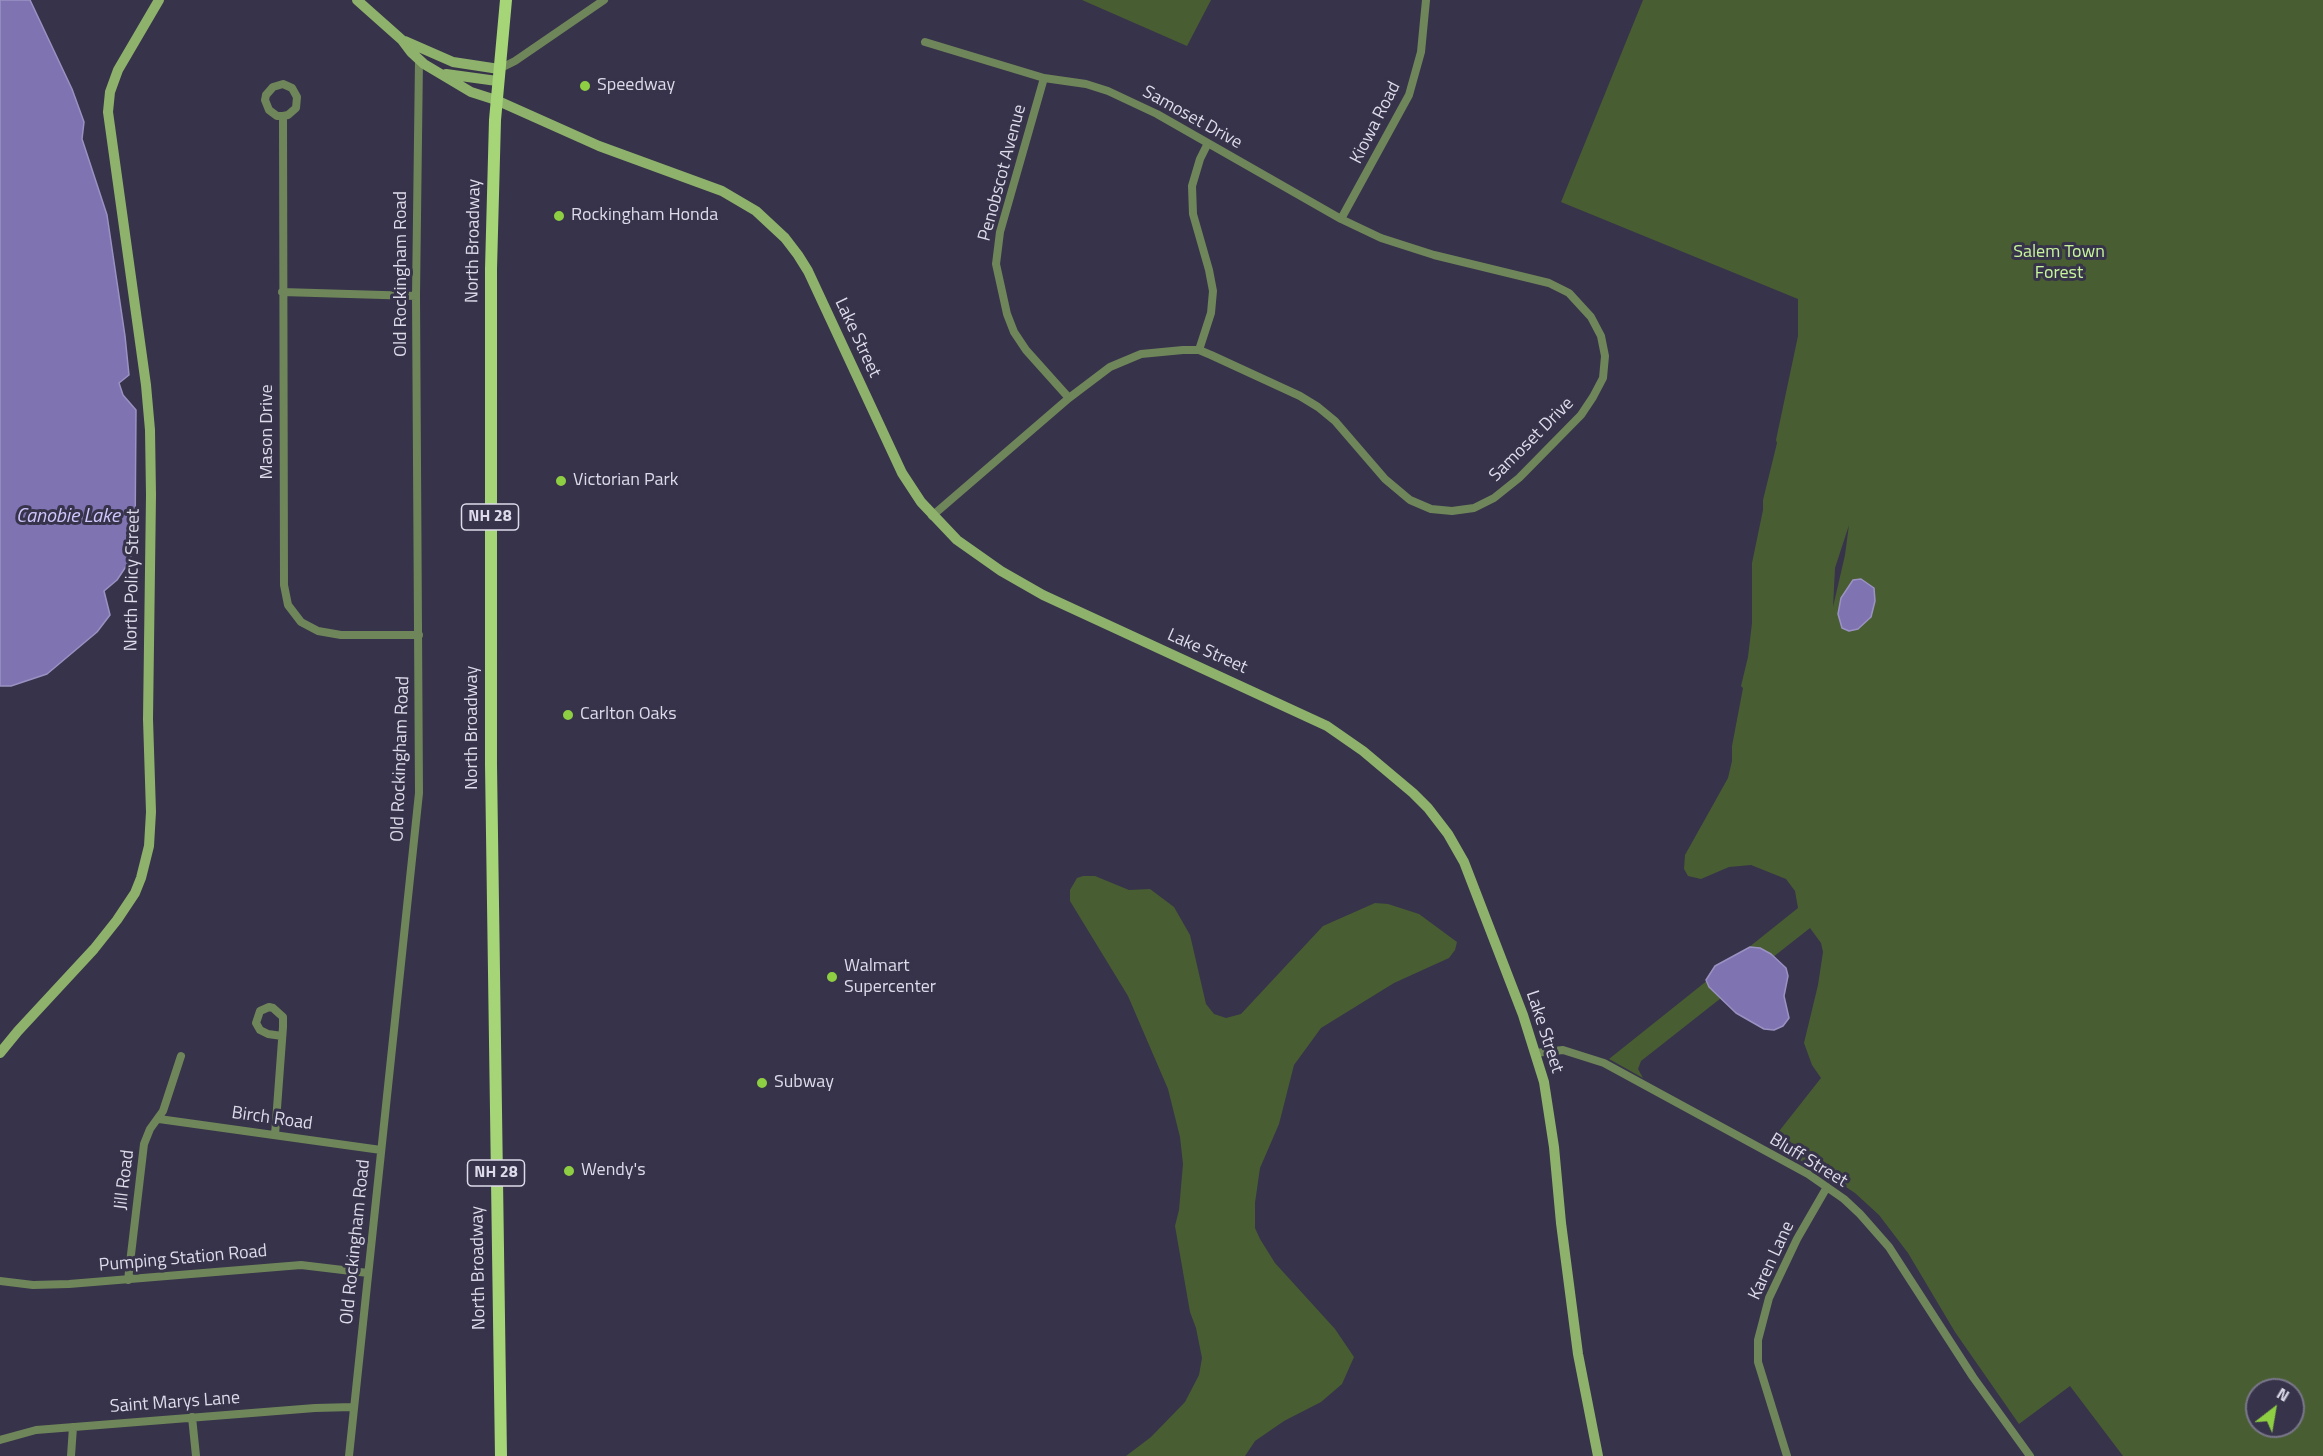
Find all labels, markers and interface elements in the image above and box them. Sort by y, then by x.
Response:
place label: Speedway [597,75,675,97]
street label: Kiowa Road [1346,78,1406,168]
marker: Speedway [578,79,592,93]
street label: Samoset Drive [1138,82,1246,154]
street label: Penobscot Avenue [974,102,1032,244]
street label: North Broadway [462,179,486,303]
street label: Old Rockingham Road [391,191,413,357]
place label: Rockingham Honda [571,205,718,227]
marker: Rockingham Honda [552,209,566,223]
park label: Salem Town Forest [2013,242,2105,284]
street label: Lake Street [829,295,885,381]
street label: Mason Drive [257,384,279,480]
street label: Samoset Drive [1485,393,1579,487]
place label: Victorian Park [573,470,678,492]
marker: Victorian Park [554,474,568,488]
road number: NH 28 [462,504,518,530]
water label: Canobie Lake [16,505,120,529]
street label: North Policy Street [121,508,145,652]
street label: Lake Street [1164,625,1250,679]
street label: North Broadway [462,666,484,790]
street label: Old Rockingham Road [387,676,415,842]
place label: Carlton Oaks [580,704,677,726]
marker: Carlton Oaks [561,708,575,722]
place label: Walmart Supercenter [844,956,936,998]
marker: Walmart Supercenter [825,970,839,984]
street label: Lake Street [1521,988,1567,1076]
place label: Subway [774,1072,834,1094]
marker: Subway [755,1076,769,1090]
street label: Birch Road [230,1103,314,1135]
street label: Bluff Street [1765,1129,1851,1193]
street label: Jill Road [111,1149,139,1211]
street label: Old Rockingham Road [337,1158,375,1326]
road number: NH 28 [468,1160,524,1186]
place label: Wendy's [581,1160,646,1182]
marker: Wendy's [562,1164,576,1178]
street label: North Broadway [467,1206,491,1330]
street label: Karen Lane [1744,1218,1800,1304]
street label: Pumping Station Road [98,1241,268,1277]
north arrow [2245,1378,2305,1438]
text: N [2272,1381,2294,1407]
street label: Saint Marys Lane [109,1388,241,1418]

